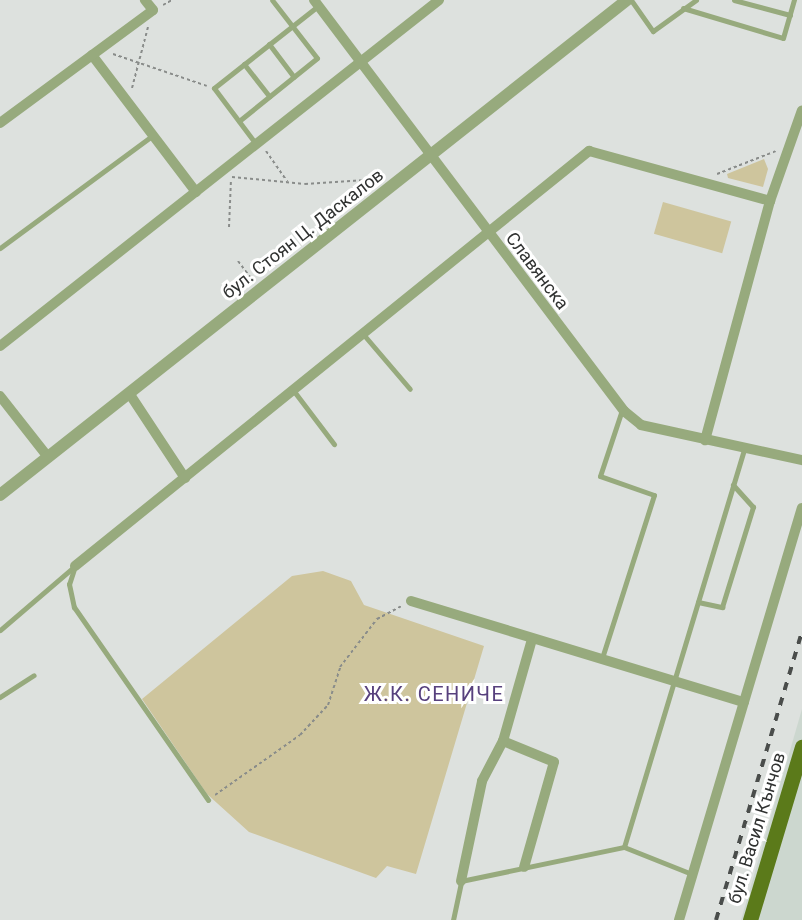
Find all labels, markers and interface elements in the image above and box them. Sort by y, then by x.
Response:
street label: бул. Стоян Ц. Даскалов [218,164,388,304]
street label: Славянска [501,228,573,314]
district label: Ж.К. СЕНИЧЕ [364,682,504,706]
street label: бул. Васил Кънчов [724,750,790,906]

